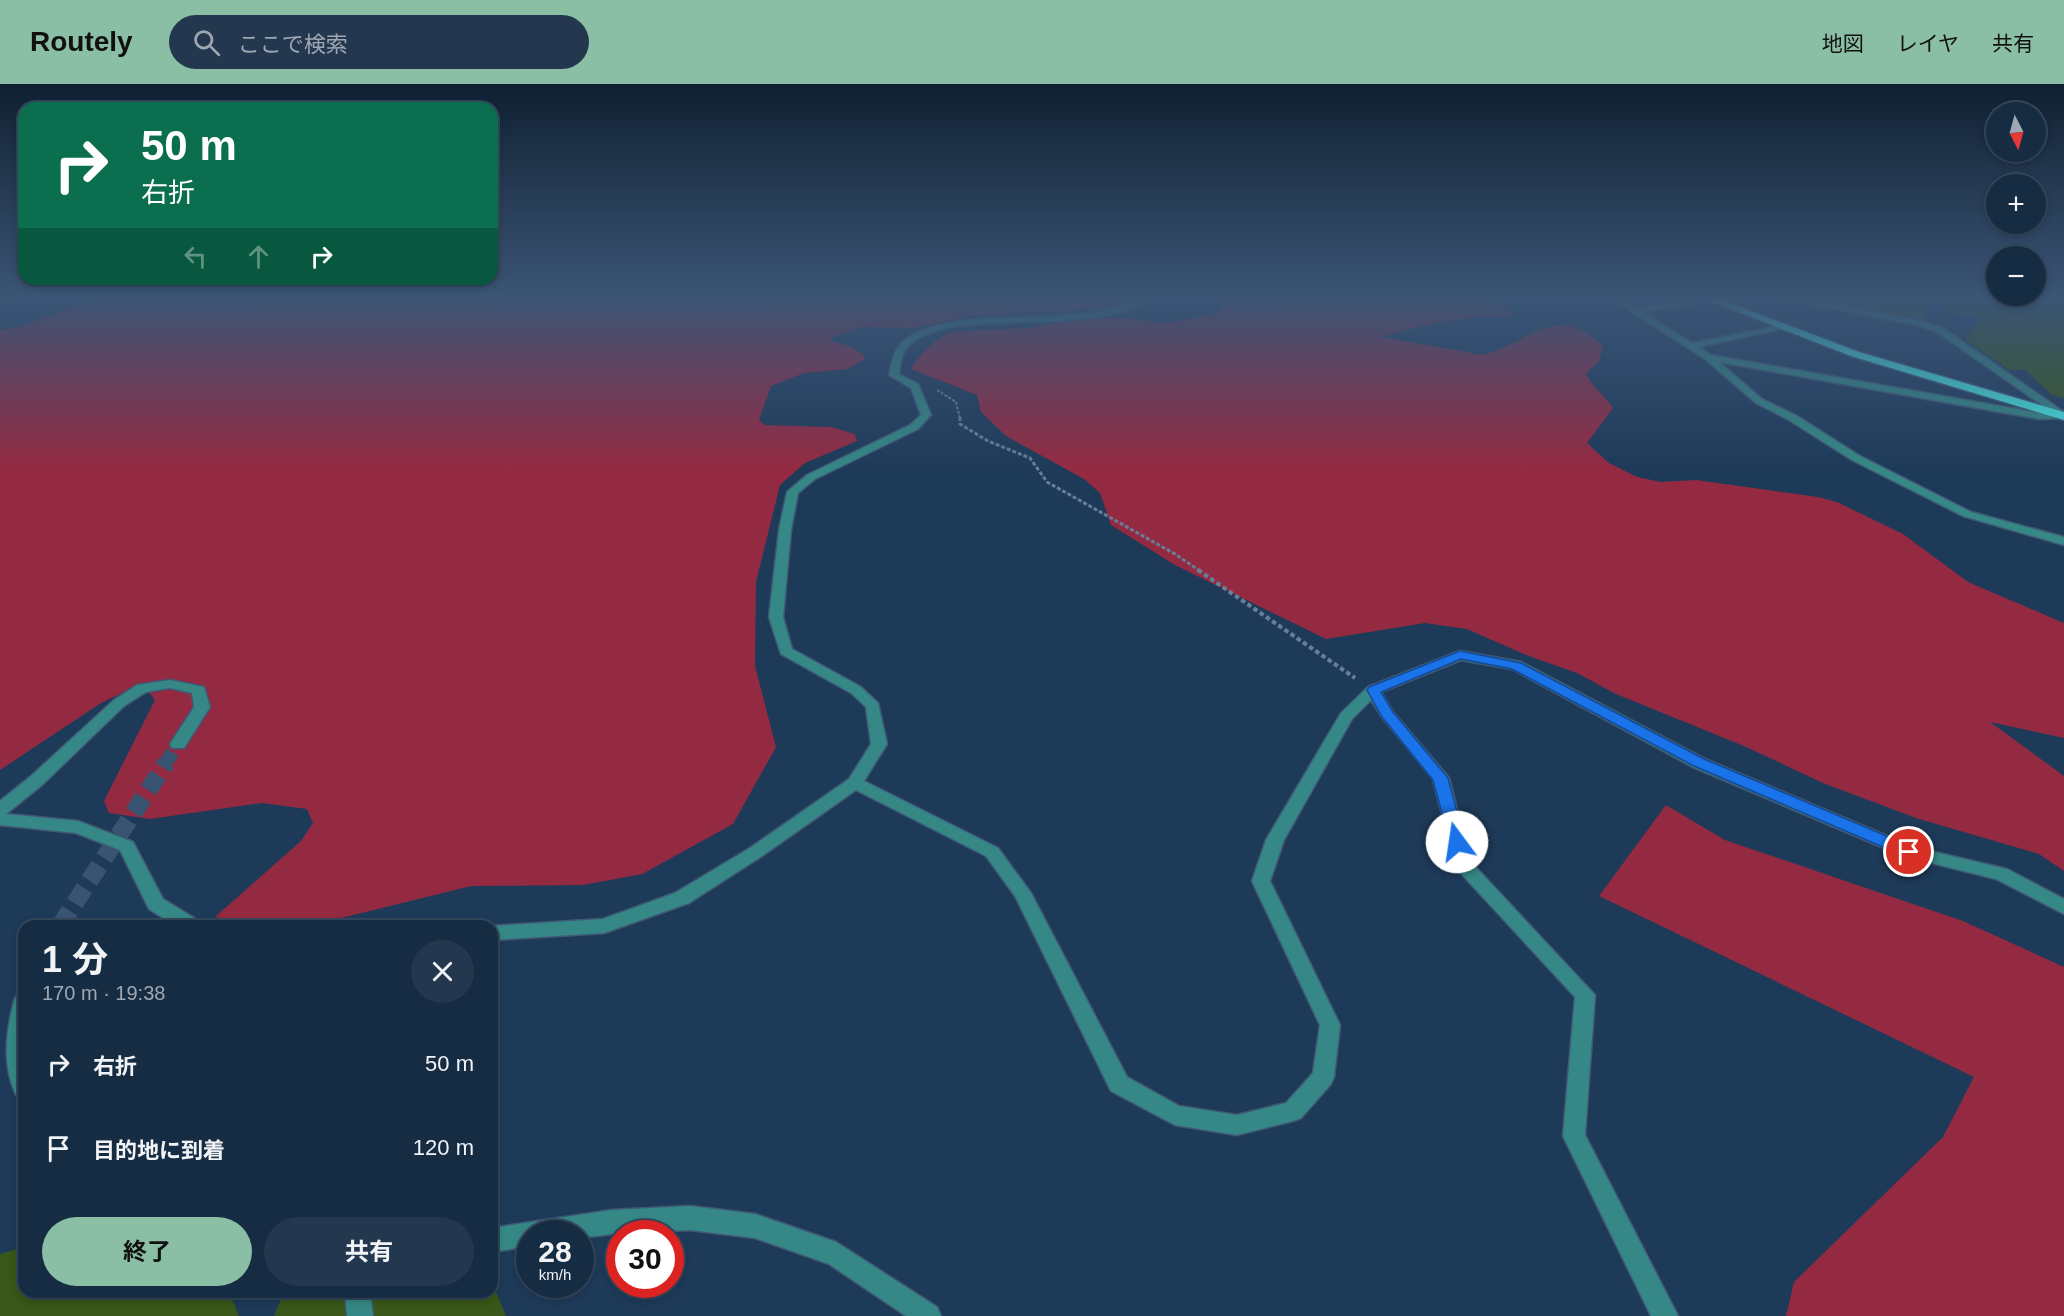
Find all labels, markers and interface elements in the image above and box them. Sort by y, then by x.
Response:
search box [169,15,589,69]
text: Routely [30,26,133,57]
icon: search [190,26,223,59]
text: ここで検索 [238,32,348,57]
text: 地図 [1822,32,1864,55]
text: レイヤ [1897,32,1959,55]
text: 共有 [1992,32,2034,55]
north arrow [1986,102,2046,162]
map controls [1986,102,2046,306]
text: 50 m [141,122,237,169]
icon: right [42,126,120,204]
button: + [1986,174,2046,234]
text: 右折 [141,178,195,208]
icon: left [179,240,212,273]
icon: ahead [242,240,275,273]
icon: right [305,240,338,273]
button: − [1986,246,2046,306]
position arrow [1425,810,1489,874]
pin [1883,826,1934,877]
icon: arrive [1892,835,1925,868]
text: 1 分 [42,939,108,980]
button: close [411,940,474,1003]
text: 170 m · 19:38 [42,982,165,1004]
icon: right [42,1048,75,1081]
text: 50 m [425,1051,474,1076]
text: 右折 [93,1054,137,1079]
icon: arrive [42,1132,75,1165]
text: 120 m [413,1135,474,1160]
text: 目的地に到着 [93,1138,225,1163]
button: 終了 [42,1217,252,1286]
button: 共有 [264,1217,474,1286]
speed limit sign: 30 [606,1220,684,1298]
text: 28 [538,1235,572,1268]
text: km/h [539,1266,571,1283]

